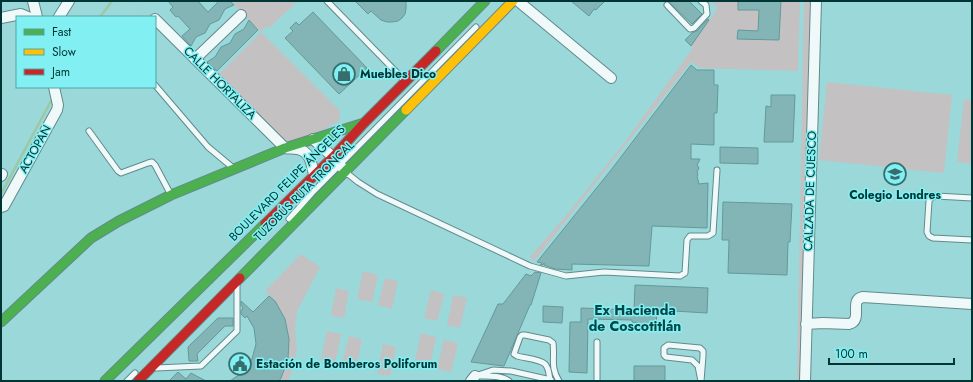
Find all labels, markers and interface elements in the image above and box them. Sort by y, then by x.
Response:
legend [16,16,156,88]
text: Fast [52,23,71,41]
street label: CALLE HORTALIZA [179,42,261,124]
text: Slow [52,43,77,61]
shop icon: Muebles Dico [331,61,357,87]
text: Jam [50,63,70,81]
place label: Muebles Dico [360,65,436,83]
street label: BOULEVARD FELIPE ÁNGELES [225,120,350,245]
street label: ACTOPAN [14,122,56,176]
street label: CALZADA DE CUESCO [799,131,821,251]
street label: TUZOBÚS RUTA TRONCAL [250,136,359,245]
school or university icon: Colegio Londres [882,161,908,187]
place label: Colegio Londres [849,186,941,204]
district label: Ex Hacienda de Coscotitlán [589,300,681,336]
scale bar [829,340,954,366]
text: 100 m [835,345,868,363]
public building icon: Estación de Bomberos Poliforum [227,351,253,377]
place label: Estación de Bomberos Poliforum [256,355,438,373]

